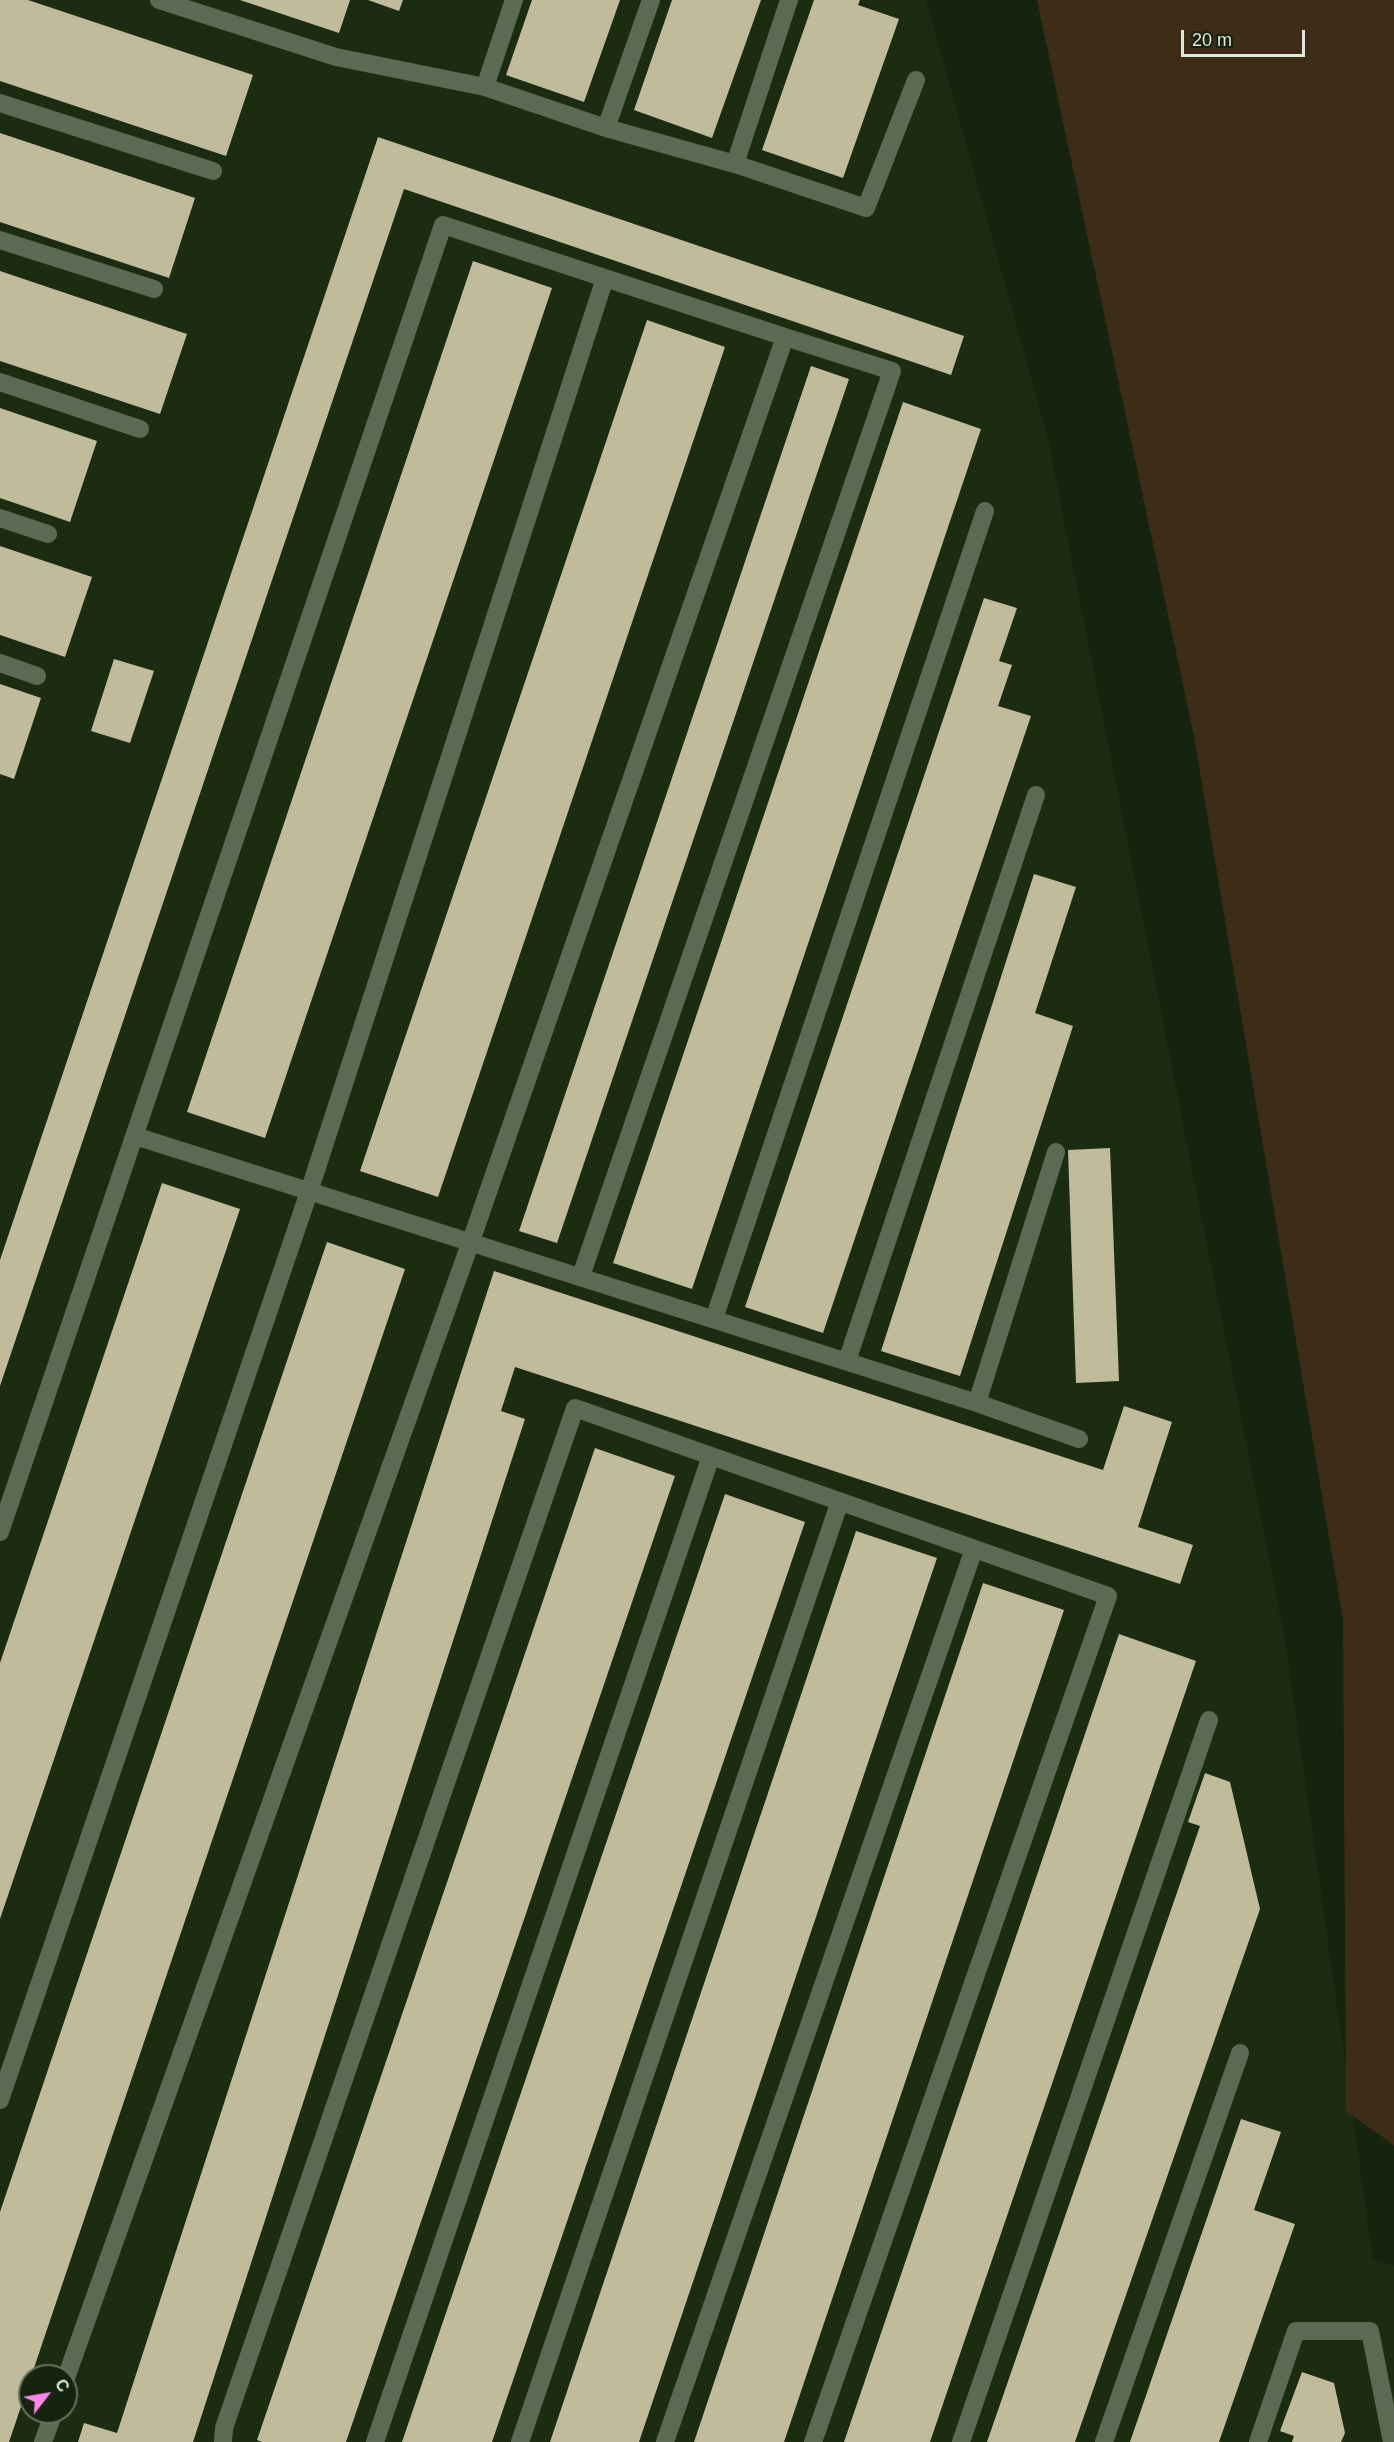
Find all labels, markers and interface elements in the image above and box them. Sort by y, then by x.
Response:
scale bar [1184,18,1308,56]
text: 20 m [1192,30,1232,50]
north arrow [18,2364,78,2424]
text: С [52,2376,72,2395]

